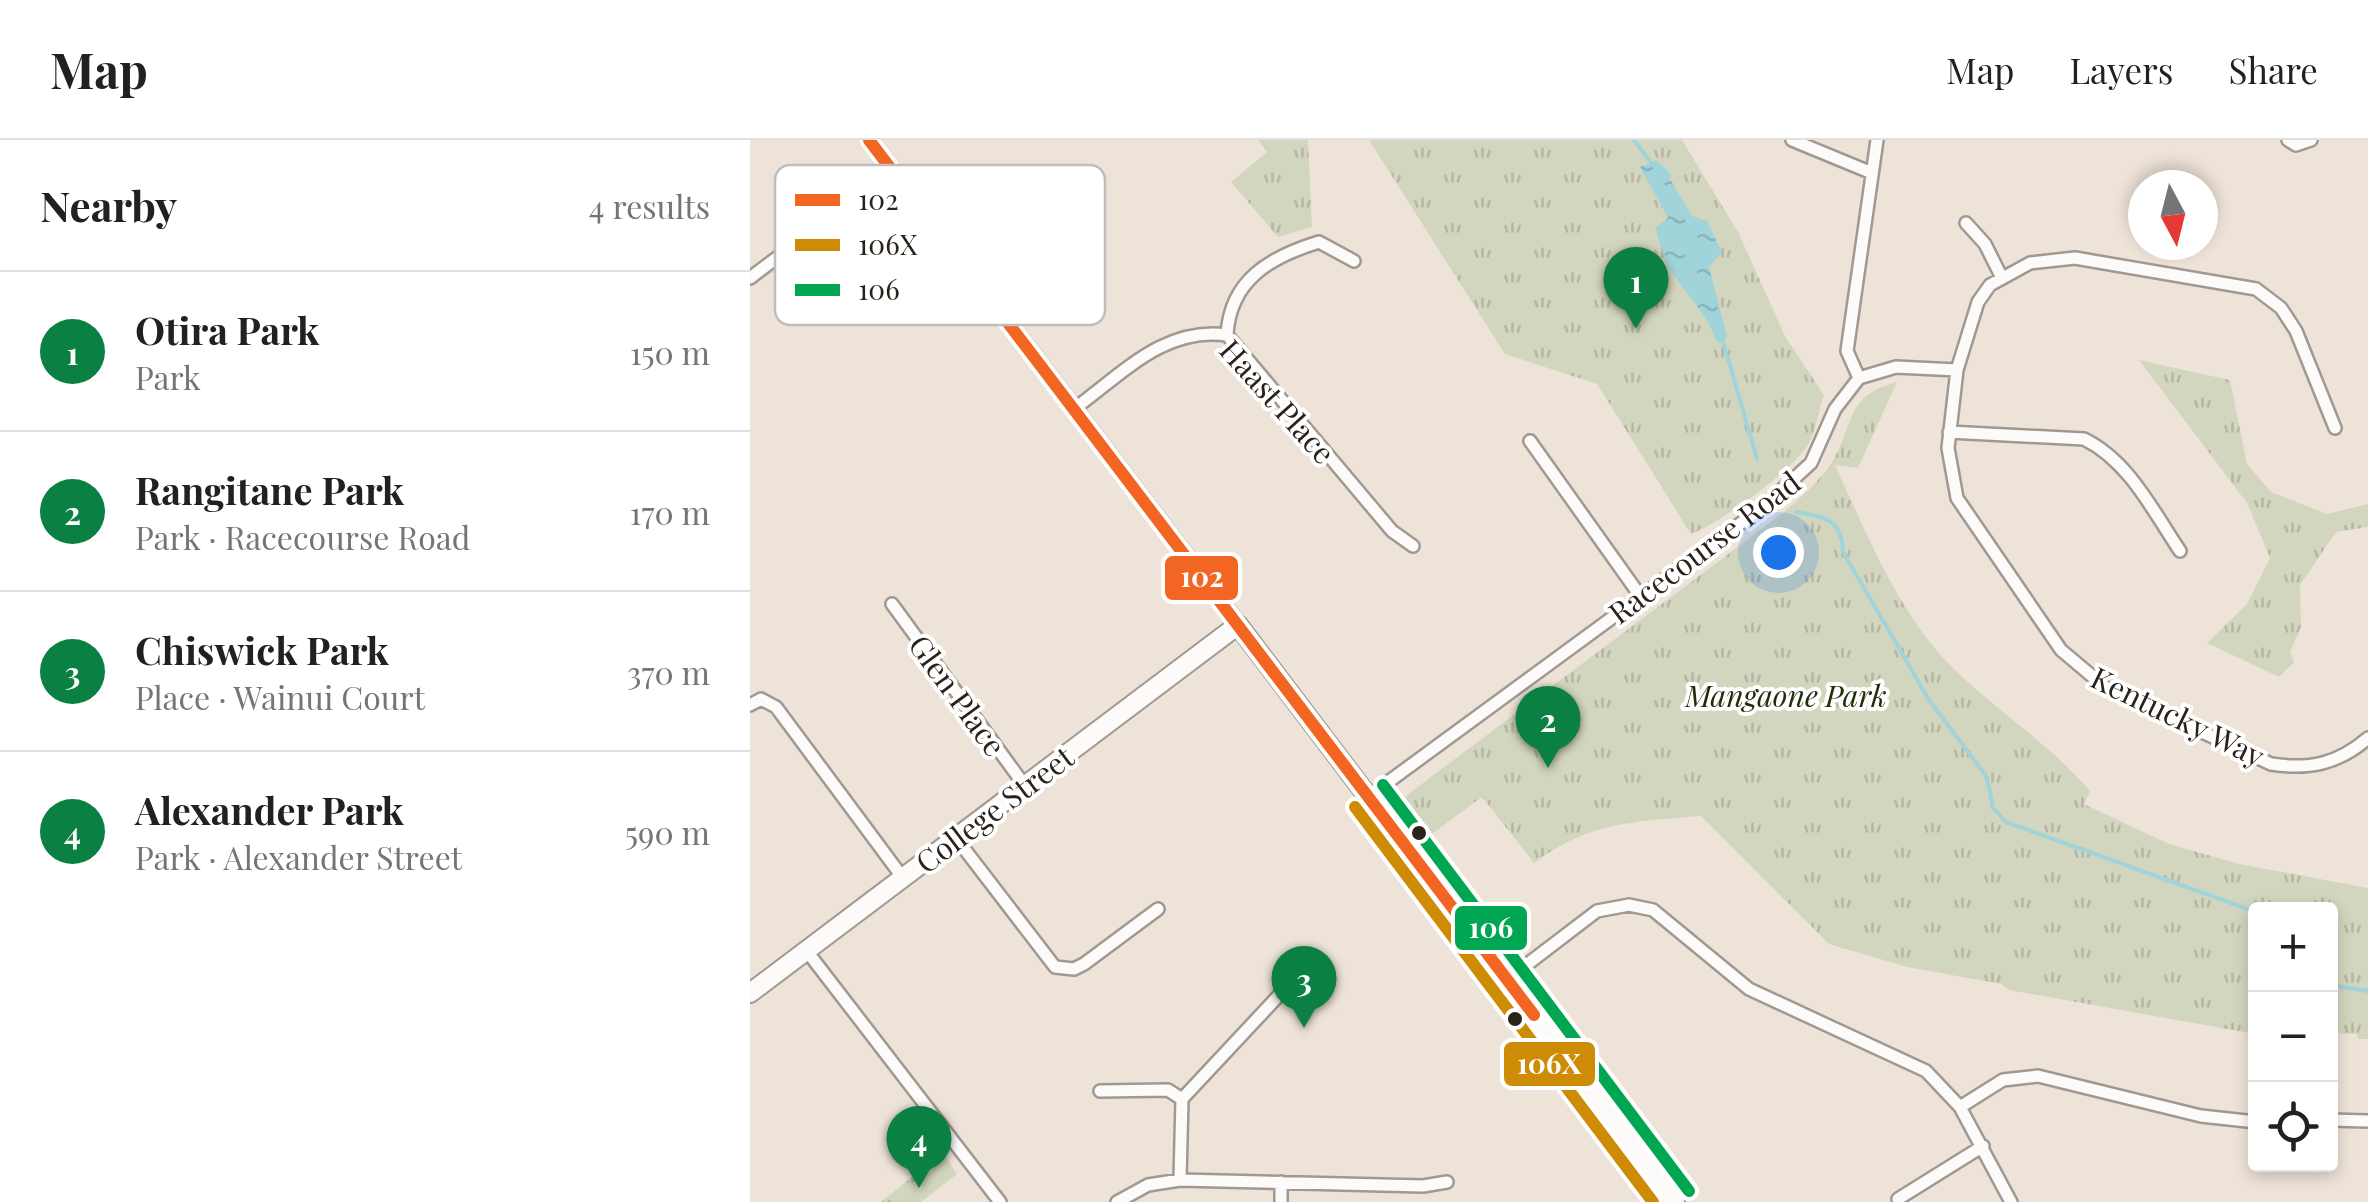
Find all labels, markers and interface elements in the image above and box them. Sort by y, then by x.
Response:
text: Map [50,37,148,101]
text: Map [1946,46,2014,93]
text: Layers [2069,46,2174,93]
text: Share [2229,46,2318,93]
legend [775,165,1105,325]
north arrow [2128,170,2218,260]
text: Nearby [40,177,177,233]
text: 102 [858,180,899,217]
text: 4 results [589,184,710,227]
text: 106X [858,225,918,262]
pin: 1 [1604,246,1668,329]
text: 106 [858,270,900,307]
text: Otira Park [135,304,319,355]
text: 1 [66,330,79,373]
text: 150 m [630,330,710,373]
street label: Haast Place [1212,330,1344,472]
text: Park [135,355,201,398]
street label: Racecourse Road [1600,462,1808,632]
text: Rangitane Park [135,464,404,515]
text: 2 [64,490,81,533]
text: 170 m [630,490,710,533]
text: Park · Racecourse Road [135,515,470,558]
your location [1753,527,1804,578]
line badge: 102 [1163,554,1240,602]
text: 102 [1180,557,1224,594]
text: Chiswick Park [135,624,389,675]
street label: Glen Place [901,626,1015,764]
text: 3 [65,650,80,693]
text: 370 m [627,650,710,693]
street label: Kentucky Way [2085,657,2271,775]
text: Place · Wainui Court [135,675,425,718]
park label: Mangaone Park [1683,675,1887,715]
pin: 2 [1516,686,1580,768]
street label: College Street [907,736,1081,881]
text: Alexander Park [135,784,404,835]
text: 4 [64,810,81,853]
text: 590 m [625,810,710,853]
unlabelled marker [1409,823,1429,843]
text: Park · Alexander Street [135,835,462,878]
map controls [2248,902,2338,1172]
button: + [2248,902,2338,992]
line badge: 106 [1453,904,1529,952]
text: 106 [1469,908,1513,945]
pin: 3 [1272,946,1336,1028]
button: − [2248,992,2338,1082]
unlabelled marker [1505,1009,1525,1029]
line badge: 106X [1502,1040,1597,1088]
text: 106X [1517,1044,1582,1081]
button: locate [2248,1082,2338,1172]
pin: 4 [886,1106,952,1188]

